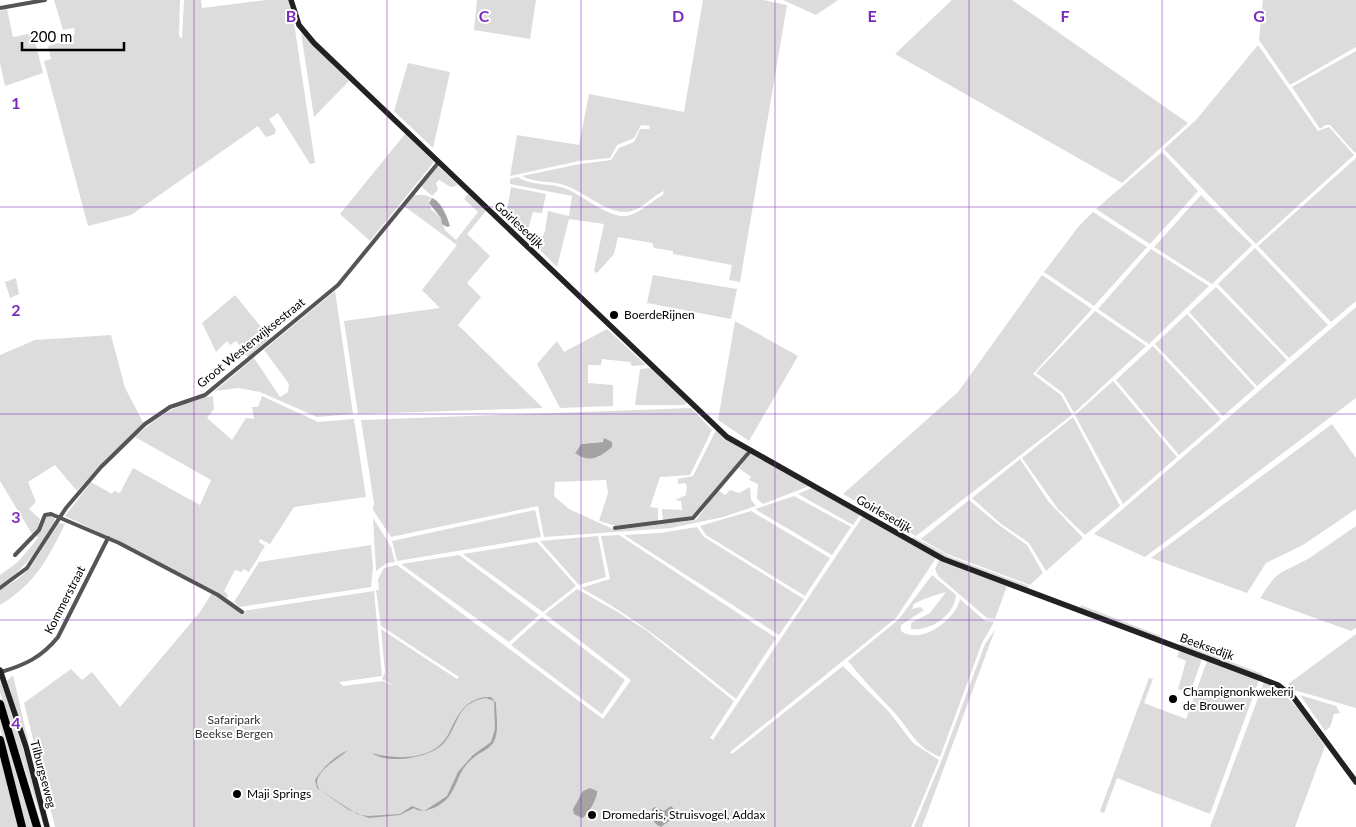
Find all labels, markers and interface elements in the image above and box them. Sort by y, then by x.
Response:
text: B [286,6,296,25]
text: C [479,6,490,25]
text: D [672,6,684,25]
text: E [867,6,877,25]
text: F [1060,6,1070,25]
text: G [1253,6,1265,25]
scale bar [22,20,125,52]
text: 200 m [30,27,72,45]
text: 1 [11,93,21,112]
street label: Goirlesedijk [492,198,548,252]
street label: Groot Westerwijksestraat [194,294,308,391]
text: 2 [11,300,21,319]
place label: BoerdeRijnen [624,307,695,322]
marker: BoerdeRijnen [608,309,620,321]
street label: Goirlesedijk [854,492,916,536]
text: 3 [11,507,21,526]
street label: Kommerstraat [41,563,88,636]
street label: Beeksedijk [1178,630,1237,664]
place label: Champignonkwekerij de Brouwer [1183,684,1294,713]
marker: Champignonkwekerij de Brouwer [1167,693,1179,705]
park label: Safaripark Beekse Bergen [195,712,273,741]
text: 4 [11,713,21,732]
street label: Tilburgseweg [27,738,60,810]
place label: Maji Springs [247,786,311,801]
marker: Maji Springs [231,788,243,800]
place label: Dromedaris, Struisvogel, Addax [602,807,766,822]
marker: Dromedaris, Struisvogel, Addax [586,809,598,821]

